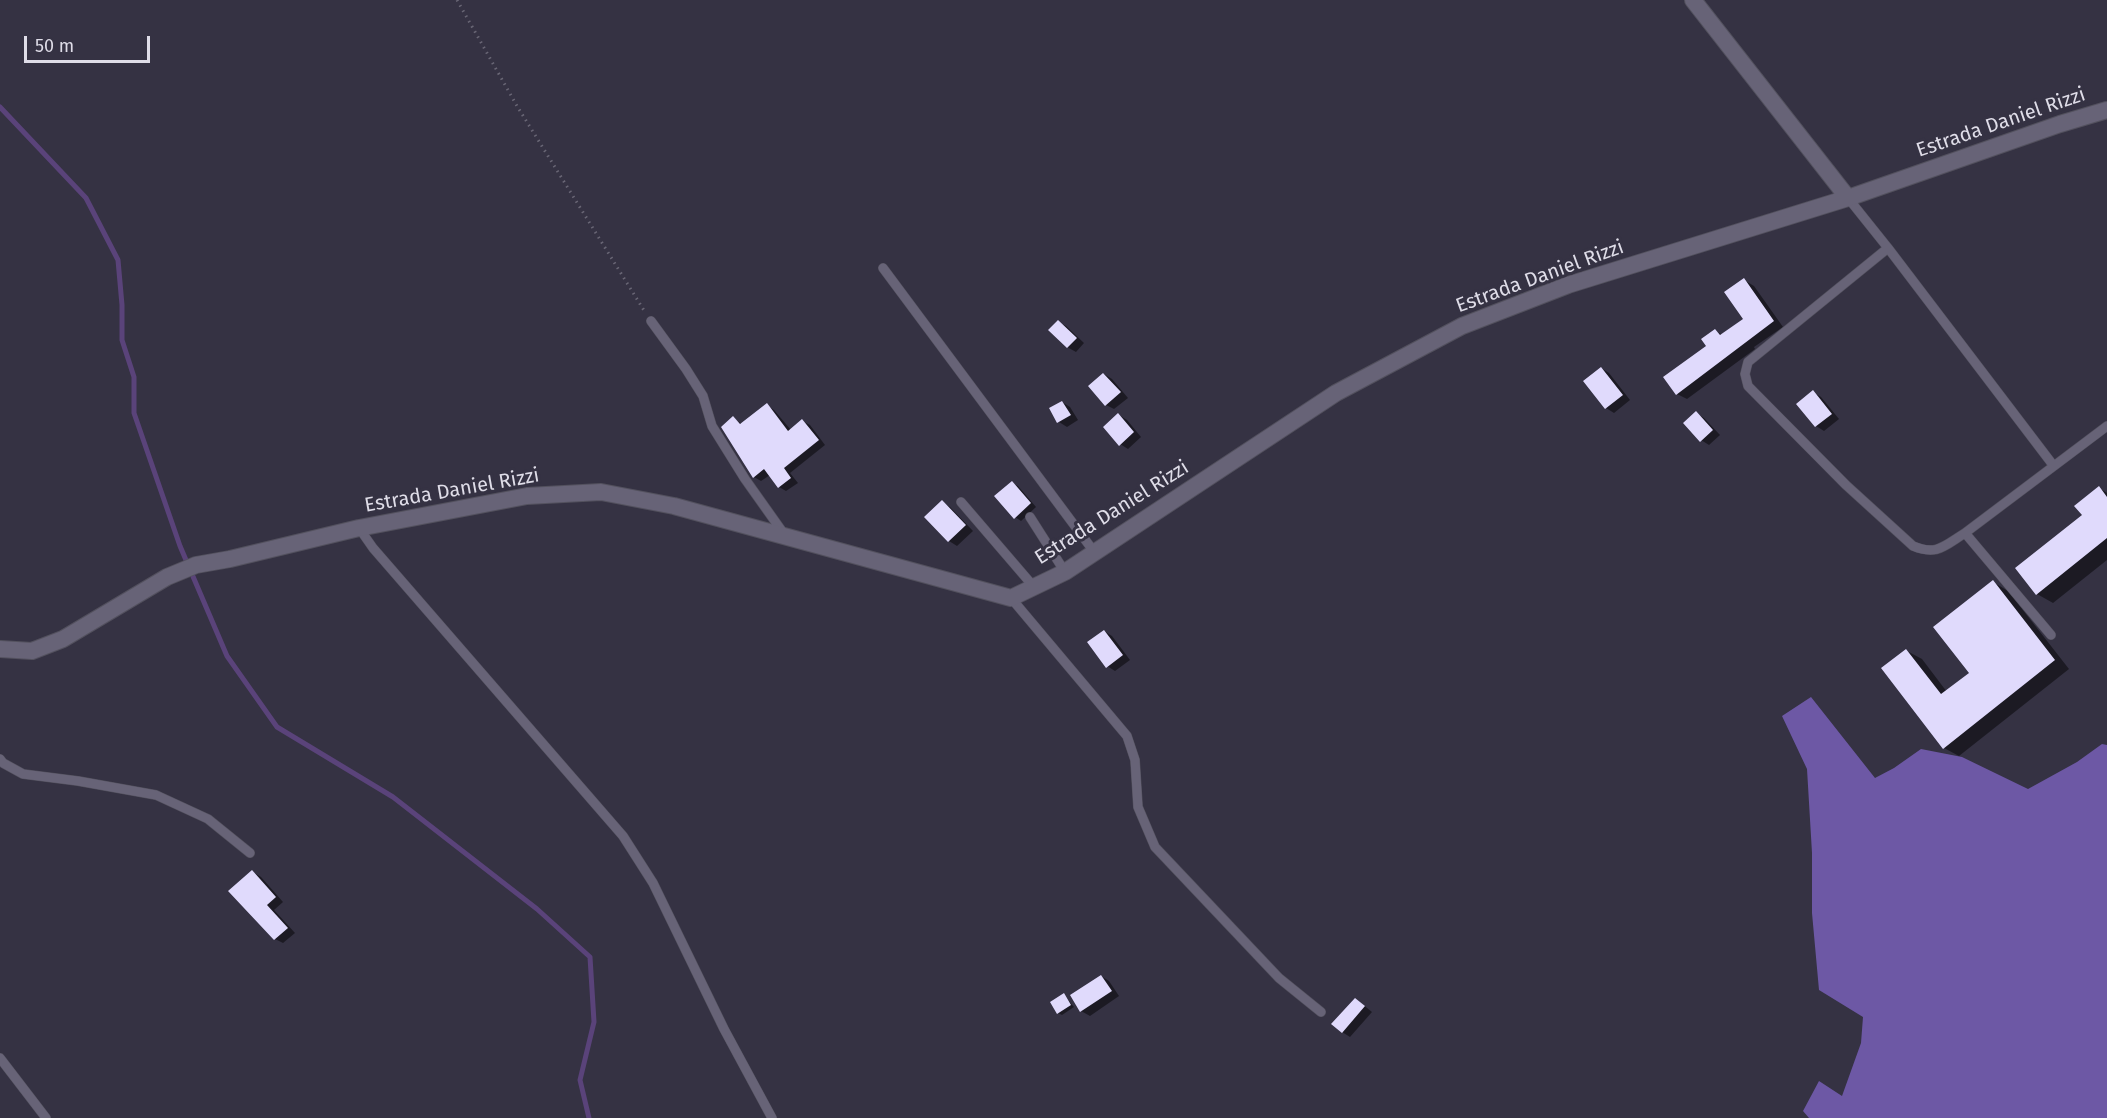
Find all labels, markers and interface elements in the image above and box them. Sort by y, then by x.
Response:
scale bar [27,24,153,62]
text: 50 m [35,35,74,57]
street label: Estrada Daniel Rizzi [1913,83,2089,163]
street label: Estrada Daniel Rizzi [1453,235,1627,319]
street label: Estrada Daniel Rizzi [1031,456,1193,570]
street label: Estrada Daniel Rizzi [363,464,541,518]

